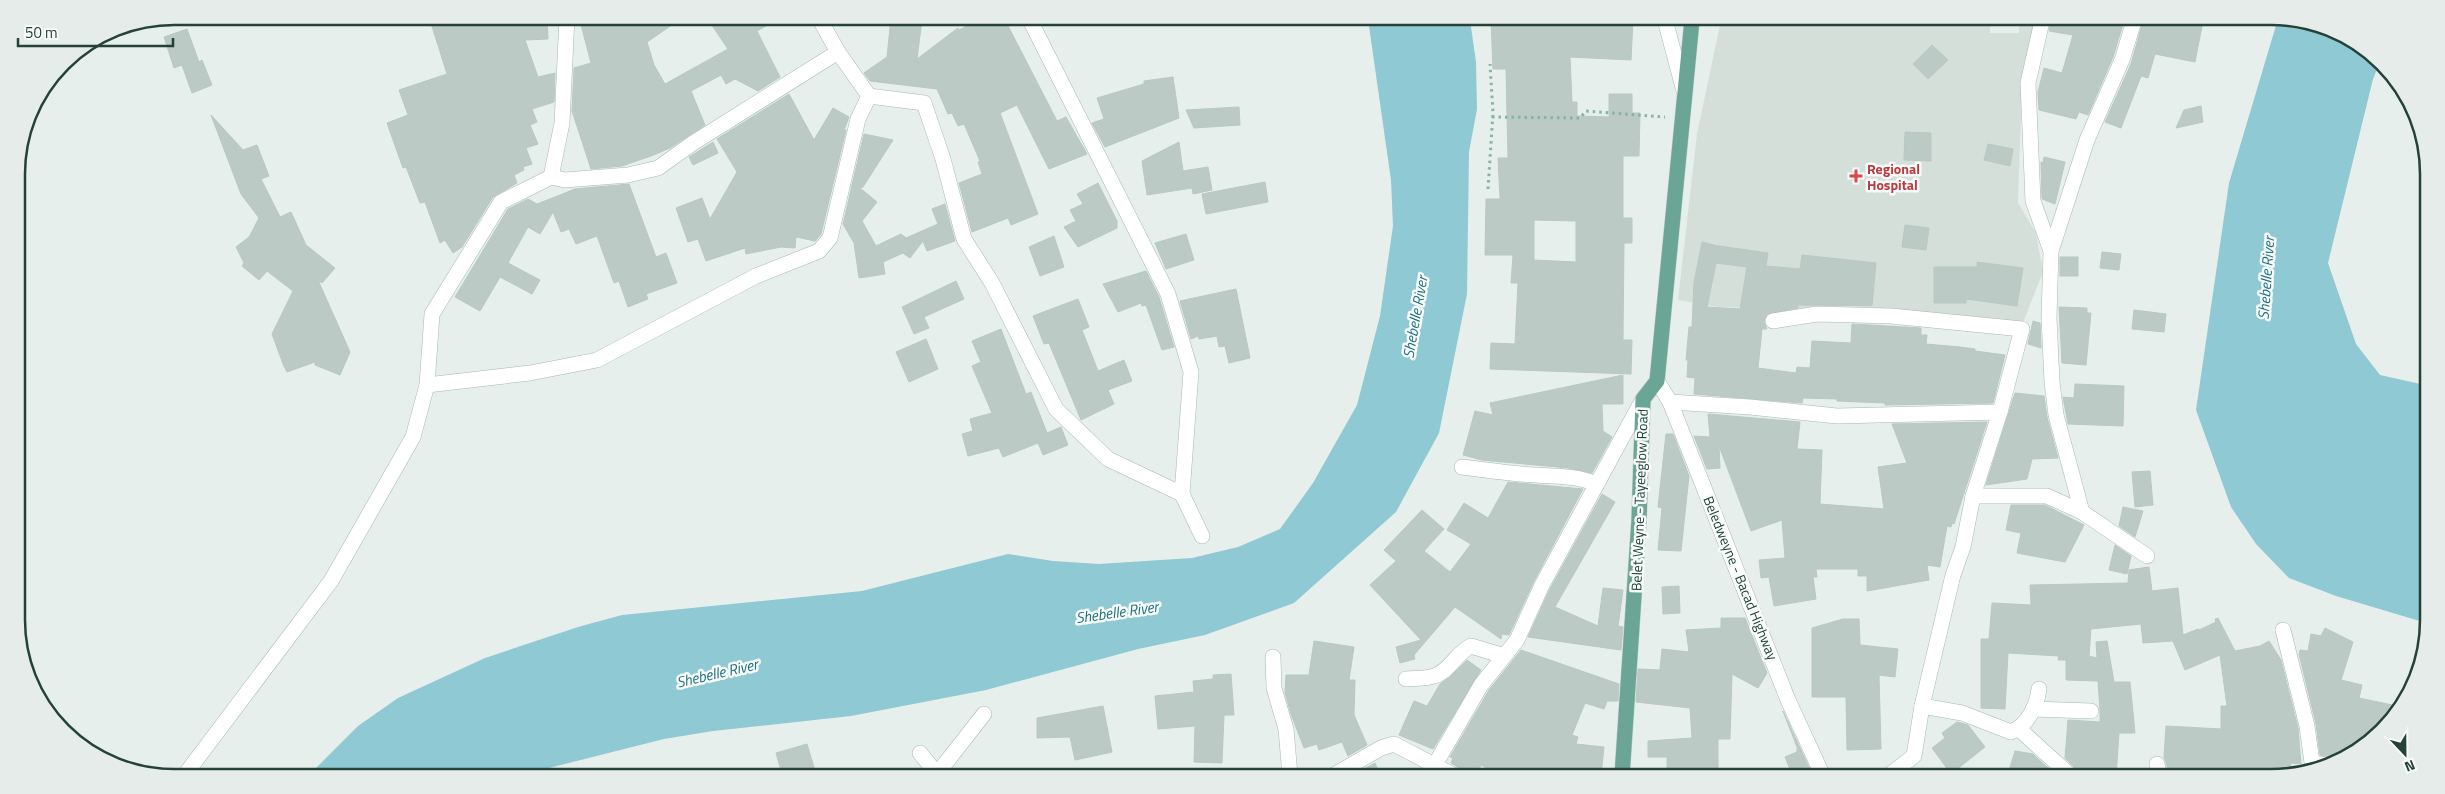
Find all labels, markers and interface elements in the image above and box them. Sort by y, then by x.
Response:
scale bar [18,15,172,47]
text: 50 m [25,21,58,44]
place label: Regional Hospital [1867,158,1920,195]
marker: Regional Hospital [1849,169,1863,183]
water label: Shebelle River [2252,234,2281,320]
water label: Shebelle River [1396,272,1434,360]
street label: Belet Weyne - Tayeeglow Road [1625,409,1653,591]
street label: Beledweyne - Bacad Highway [1698,493,1784,663]
water label: Shebelle River [1074,595,1162,629]
water label: Shebelle River [674,652,762,694]
north arrow [2380,729,2430,779]
text: N [2402,755,2418,778]

